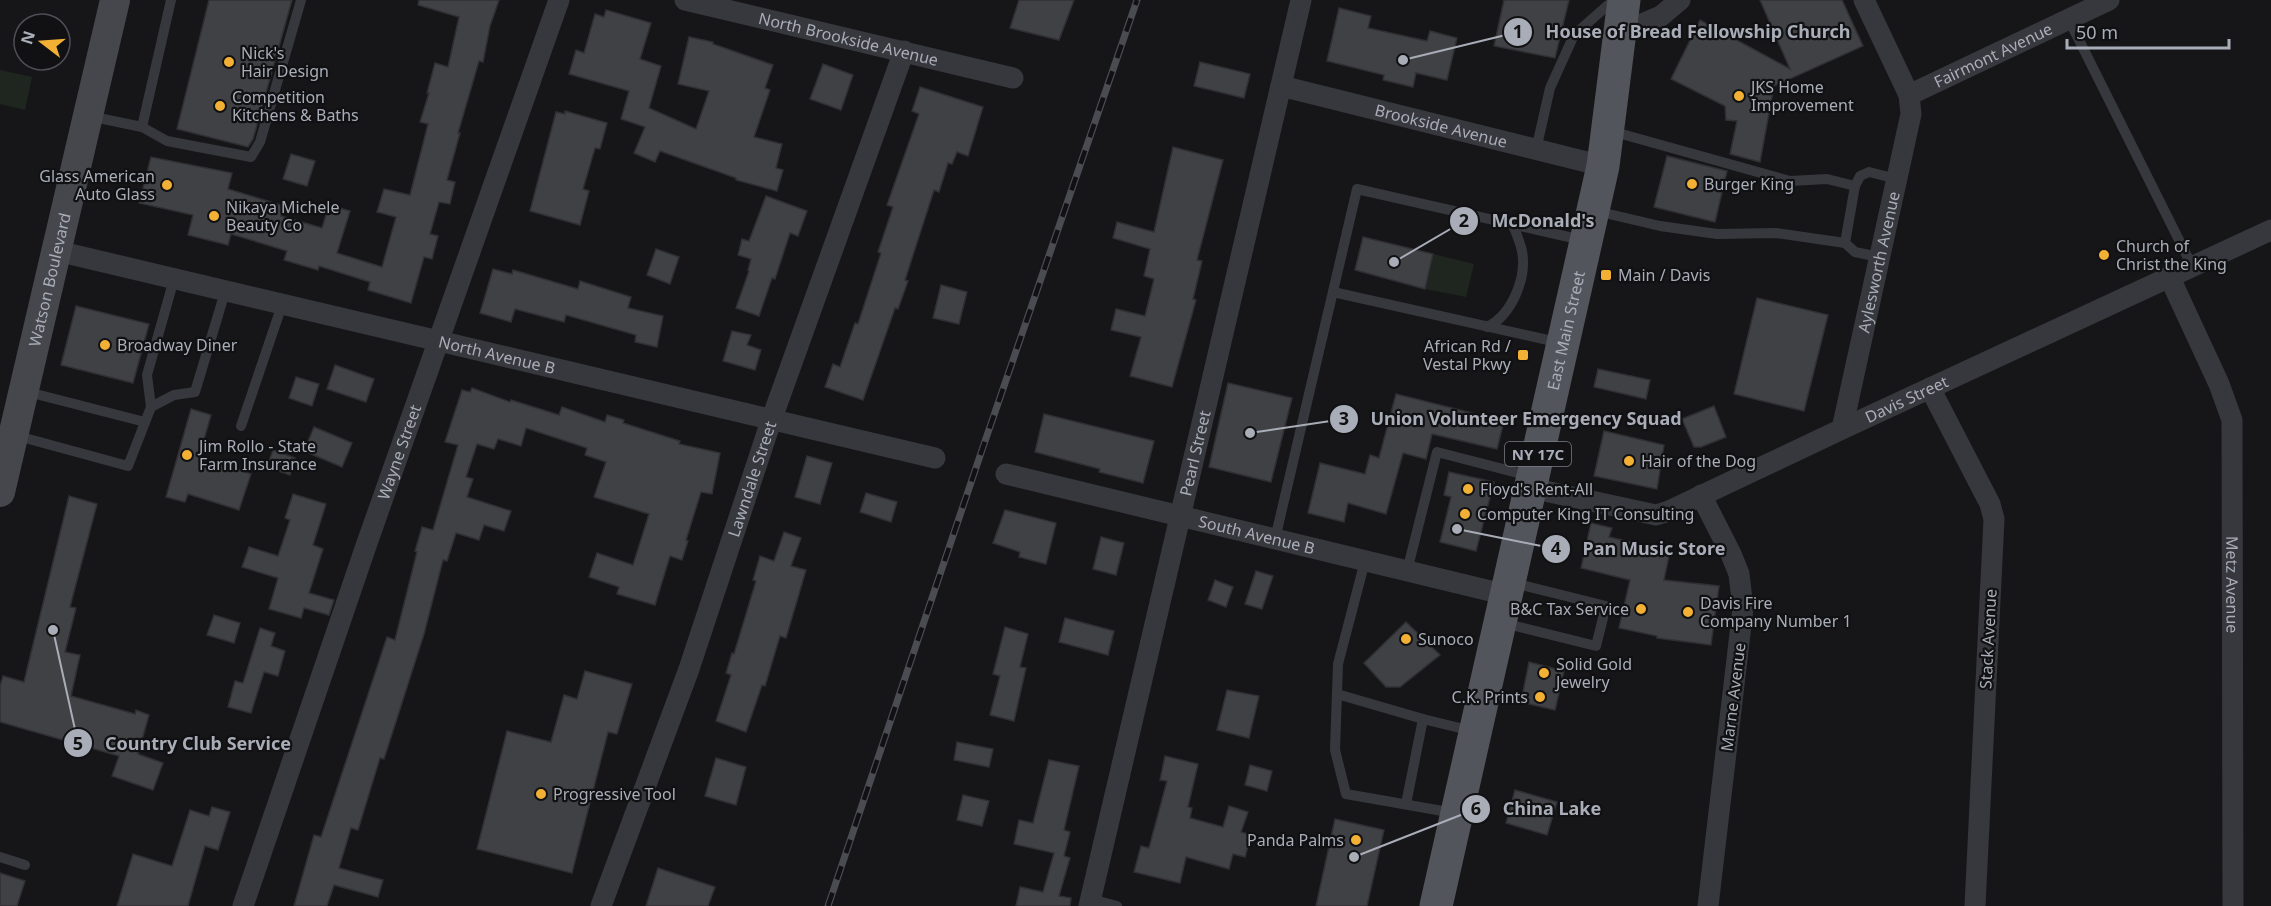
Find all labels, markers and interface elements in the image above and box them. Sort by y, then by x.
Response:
street label: North Brookside Avenue [756,7,940,71]
north arrow [12,12,72,72]
scale bar [2067,12,2229,50]
callout: House of Bread Fellowship Church [1503,14,1862,50]
street label: Fairmont Avenue [1930,18,2056,93]
text: 1 [1513,19,1523,43]
text: House of Bread Fellowship Church [1546,19,1850,43]
text: 50 m [2076,20,2118,44]
text: N [15,28,40,47]
place label: Nick's Hair Design [241,42,329,82]
marker: Nick's Hair Design [222,55,236,69]
place label: JKS Home Improvement [1749,76,1854,116]
place label: Competition Kitchens & Baths [232,86,359,126]
marker: JKS Home Improvement [1732,89,1746,103]
marker: Competition Kitchens & Baths [213,99,227,113]
street label: Brookside Avenue [1373,99,1510,153]
place label: Glass American Auto Glass [39,165,155,205]
place label: Burger King [1704,173,1794,195]
marker: Burger King [1685,177,1699,191]
marker: Glass American Auto Glass [160,178,174,192]
street label: Aylesworth Avenue [1852,189,1905,335]
place label: Nikaya Michele Beauty Co [226,196,340,236]
callout: McDonald's [1449,203,1607,239]
text: 2 [1459,208,1469,232]
text: McDonald's [1491,208,1595,232]
marker: Nikaya Michele Beauty Co [207,209,221,223]
street label: Watson Boulevard [23,211,76,349]
place label: Church of Christ the King [2116,235,2227,275]
marker: Church of Christ the King [2097,248,2111,262]
place label: Main / Davis [1618,264,1710,286]
street label: East Main Street [1542,268,1590,392]
marker: Main / Davis [1599,268,1613,282]
street label: North Avenue B [436,330,557,379]
place label: Broadway Diner [117,334,238,356]
place label: African Rd / Vestal Pkwy [1423,335,1512,375]
marker: Broadway Diner [98,338,112,352]
marker: African Rd / Vestal Pkwy [1516,348,1530,362]
street label: Davis Street [1861,370,1952,428]
street label: Wayne Street [372,401,426,503]
callout: Union Volunteer Emergency Squad [1329,401,1694,437]
text: 3 [1339,406,1349,430]
text: Union Volunteer Emergency Squad [1370,406,1682,430]
street label: Pearl Street [1174,408,1216,498]
street label: Lawndale Street [722,418,781,540]
place label: Jim Rollo - State Farm Insurance [197,435,317,475]
road number: NY 17C [1505,442,1571,466]
marker: Jim Rollo - State Farm Insurance [180,448,194,462]
place label: Hair of the Dog [1641,450,1756,472]
marker: Hair of the Dog [1622,454,1636,468]
place label: Floyd's Rent-All [1480,478,1593,500]
marker: Floyd's Rent-All [1461,482,1475,496]
place label: Computer King IT Consulting [1477,503,1694,525]
marker: Computer King IT Consulting [1458,507,1472,521]
street label: South Avenue B [1196,510,1317,559]
callout: Pan Music Store [1541,531,1738,567]
text: 4 [1551,536,1561,560]
text: Pan Music Store [1583,536,1725,560]
street label: Metz Avenue [2221,536,2243,633]
street label: Stack Avenue [1974,588,2002,690]
place label: Davis Fire Company Number 1 [1700,592,1852,632]
place label: B&C Tax Service [1510,598,1629,620]
marker: B&C Tax Service [1634,602,1648,616]
marker: Davis Fire Company Number 1 [1681,605,1695,619]
place label: Sunoco [1418,628,1474,650]
marker: Sunoco [1399,632,1413,646]
street label: Marne Avenue [1715,641,1751,753]
place label: Solid Gold Jewelry [1554,653,1632,693]
marker: Solid Gold Jewelry [1537,666,1551,680]
place label: C.K. Prints [1452,686,1528,708]
marker: C.K. Prints [1533,690,1547,704]
callout: Country Club Service [63,725,303,761]
text: 5 [73,731,83,755]
text: Country Club Service [105,731,291,755]
place label: Progressive Tool [553,783,676,805]
marker: Progressive Tool [534,787,548,801]
callout: China Lake [1461,791,1614,827]
text: 6 [1471,796,1481,820]
text: China Lake [1503,796,1601,820]
place label: Panda Palms [1247,829,1344,851]
marker: Panda Palms [1349,833,1363,847]

